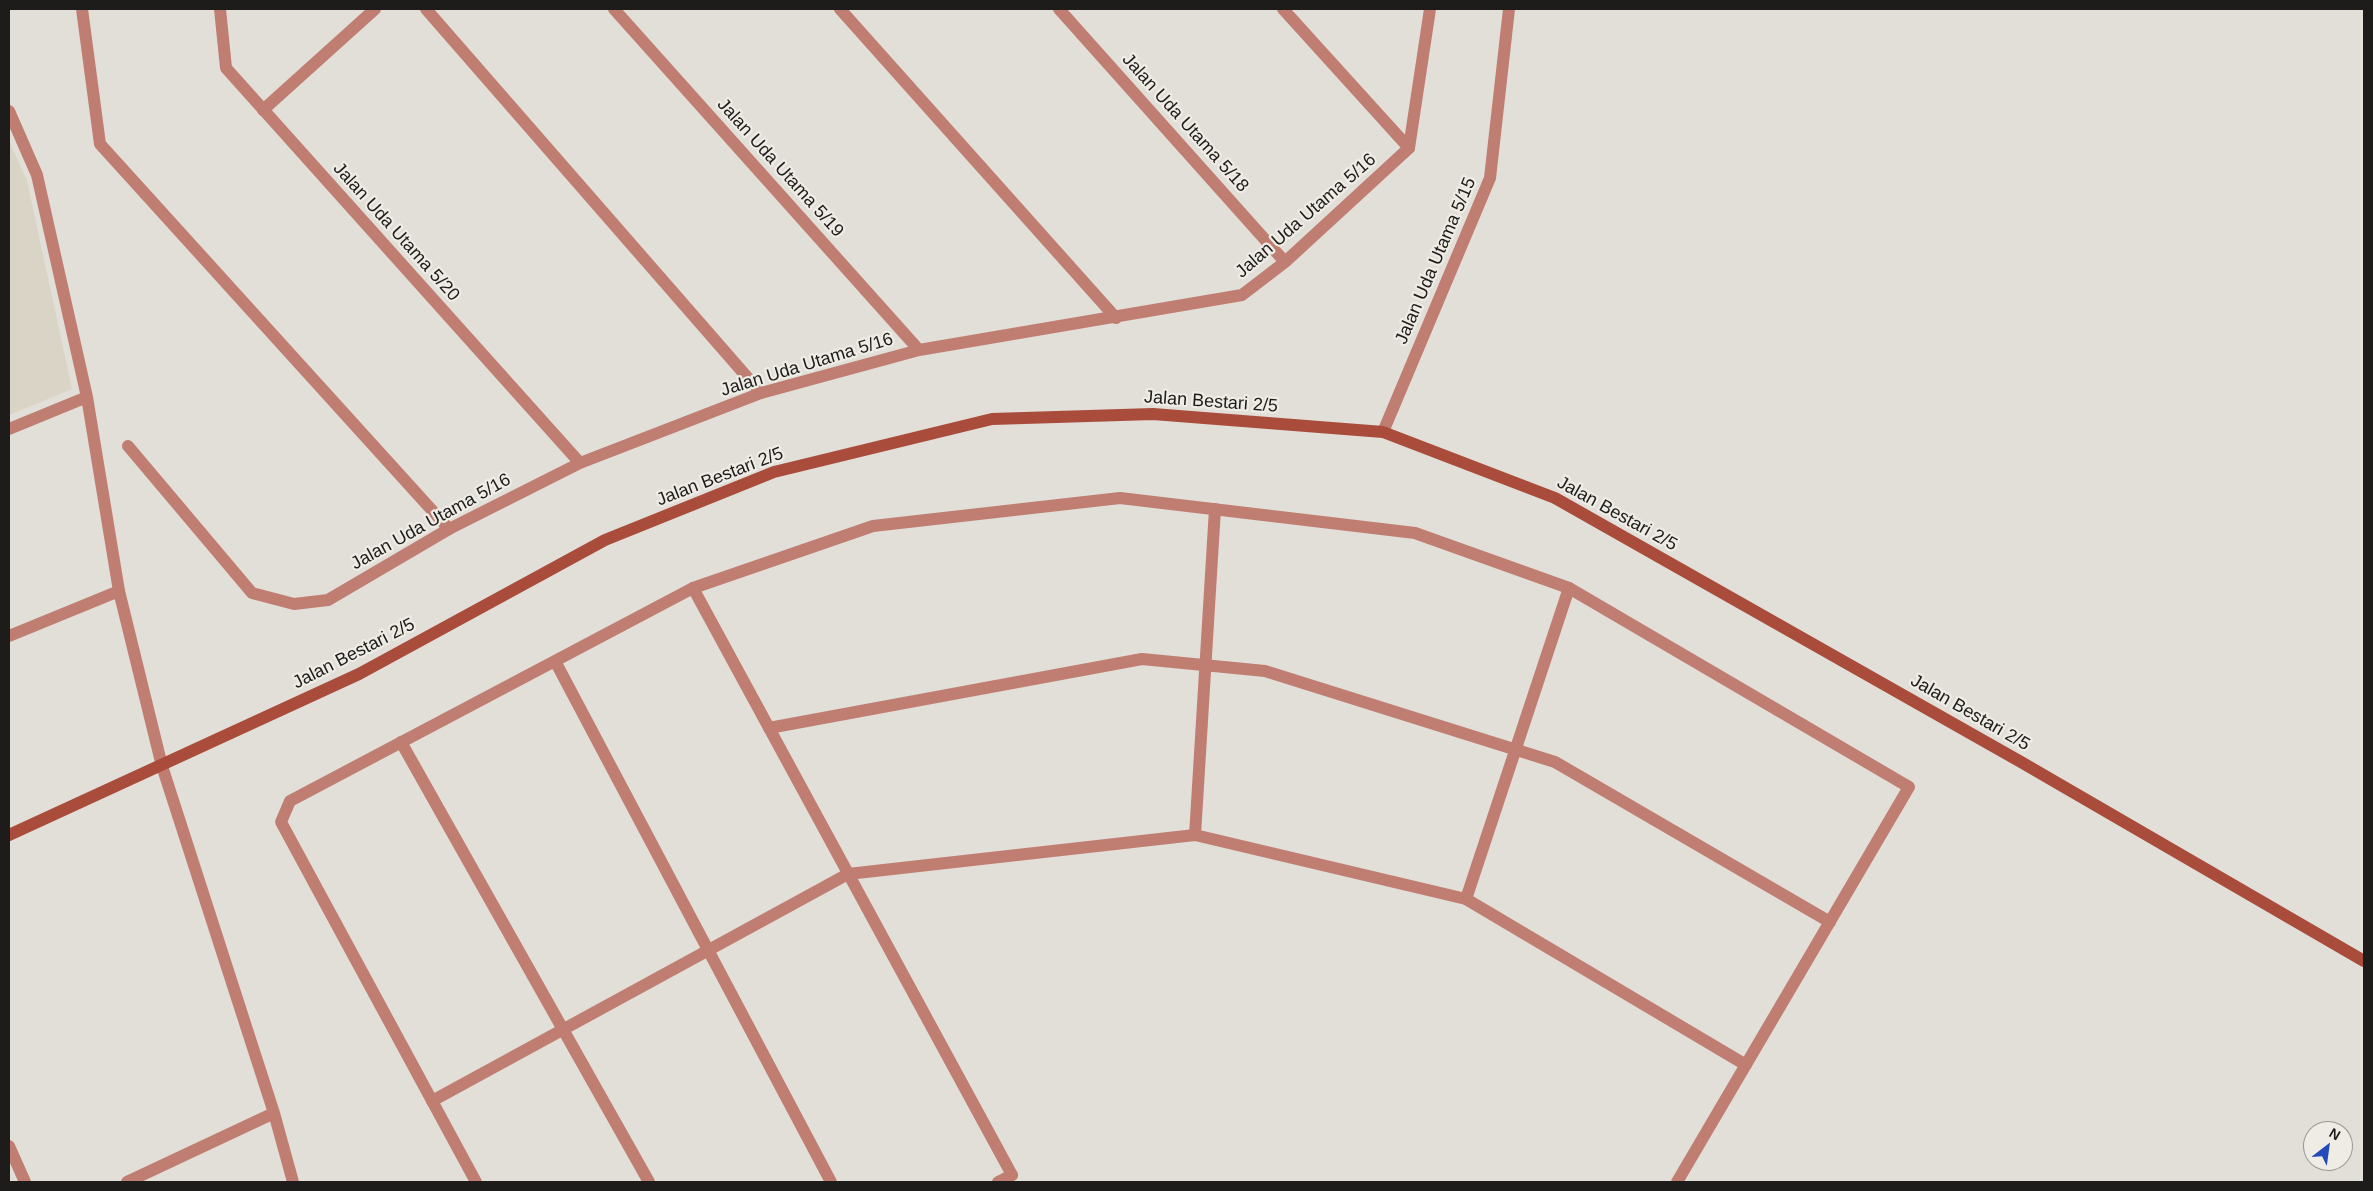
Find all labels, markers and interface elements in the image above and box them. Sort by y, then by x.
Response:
street label: Jalan Uda Utama 5/18 [1117,49,1253,197]
street label: Jalan Uda Utama 5/19 [712,94,848,242]
street label: Jalan Uda Utama 5/16 [1231,149,1381,283]
street label: Jalan Uda Utama 5/20 [328,158,464,306]
street label: Jalan Uda Utama 5/15 [1391,174,1481,348]
street label: Jalan Uda Utama 5/16 [718,328,896,402]
street label: Jalan Bestari 2/5 [1143,387,1279,417]
street label: Jalan Bestari 2/5 [654,443,786,511]
street label: Jalan Uda Utama 5/16 [347,469,515,575]
street label: Jalan Bestari 2/5 [1553,472,1681,556]
street label: Jalan Bestari 2/5 [289,614,419,694]
street label: Jalan Bestari 2/5 [1907,670,2033,756]
north arrow [2303,1121,2353,1171]
text: N [2327,1124,2343,1143]

